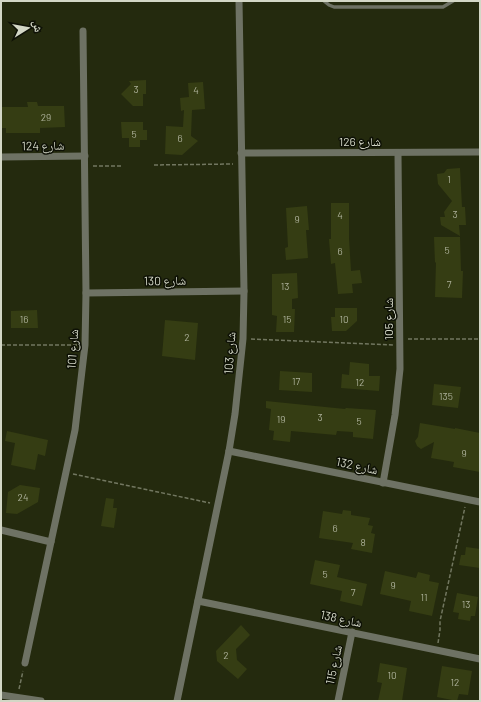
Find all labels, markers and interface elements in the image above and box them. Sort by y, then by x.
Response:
north arrow [8,8,48,48]
text: ش [29,19,46,34]
house number: 3 [133,83,139,95]
house number: 4 [193,84,199,96]
house number: 29 [41,111,51,123]
house number: 5 [131,128,137,140]
house number: 6 [177,132,183,144]
street label: شارع 126 [339,134,381,150]
street label: شارع 124 [22,138,64,154]
house number: 1 [447,173,451,185]
house number: 3 [452,208,458,220]
house number: 4 [337,209,343,221]
house number: 9 [294,213,300,225]
house number: 5 [444,244,450,256]
house number: 6 [337,245,343,257]
street label: شارع 130 [144,273,186,289]
house number: 7 [447,278,452,290]
house number: 13 [281,280,289,292]
street label: شارع 105 [381,298,397,340]
house number: 16 [20,313,28,325]
house number: 15 [283,313,291,325]
house number: 10 [339,313,349,325]
street label: شارع 101 [64,328,82,370]
house number: 2 [184,331,190,343]
street label: شارع 103 [221,331,239,375]
house number: 17 [292,375,300,387]
house number: 12 [356,376,364,388]
house number: 135 [439,390,453,402]
house number: 3 [317,411,323,423]
house number: 19 [277,413,285,425]
house number: 5 [356,415,362,427]
house number: 9 [461,447,467,459]
street label: شارع 132 [335,454,379,478]
house number: 24 [18,491,28,503]
house number: 6 [332,522,338,534]
house number: 8 [360,536,366,548]
house number: 5 [322,568,328,580]
house number: 9 [390,579,396,591]
house number: 7 [351,586,356,598]
house number: 11 [420,591,428,603]
house number: 13 [462,598,470,610]
street label: شارع 138 [319,607,363,631]
street label: شارع 115 [322,644,346,686]
house number: 2 [223,649,229,661]
house number: 10 [387,669,397,681]
house number: 12 [451,676,459,688]

